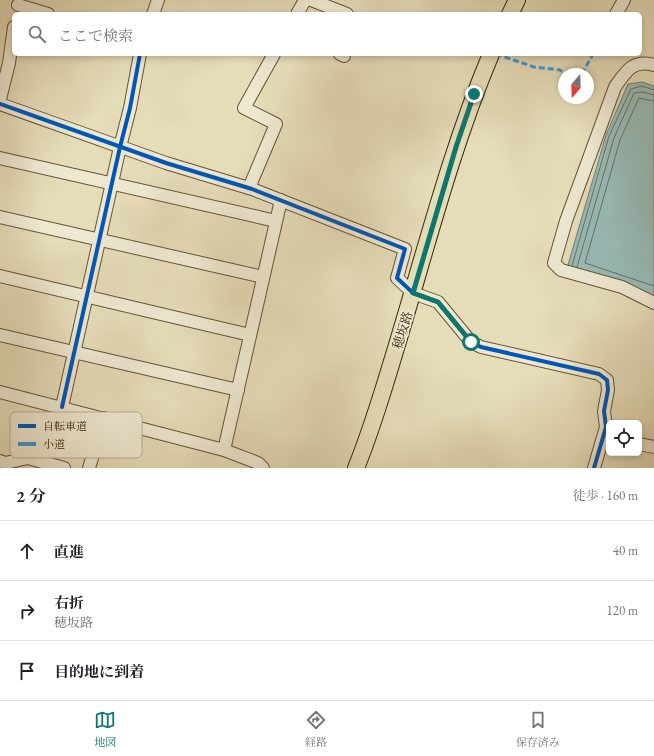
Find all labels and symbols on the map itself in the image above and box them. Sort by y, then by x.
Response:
north arrow [558,68,594,104]
route end [465,85,483,103]
street label: 穂坂路 [389,309,416,351]
route start [462,333,480,351]
legend [10,412,142,458]
text: 自転車道 [43,419,87,433]
text: 小道 [43,437,65,451]

